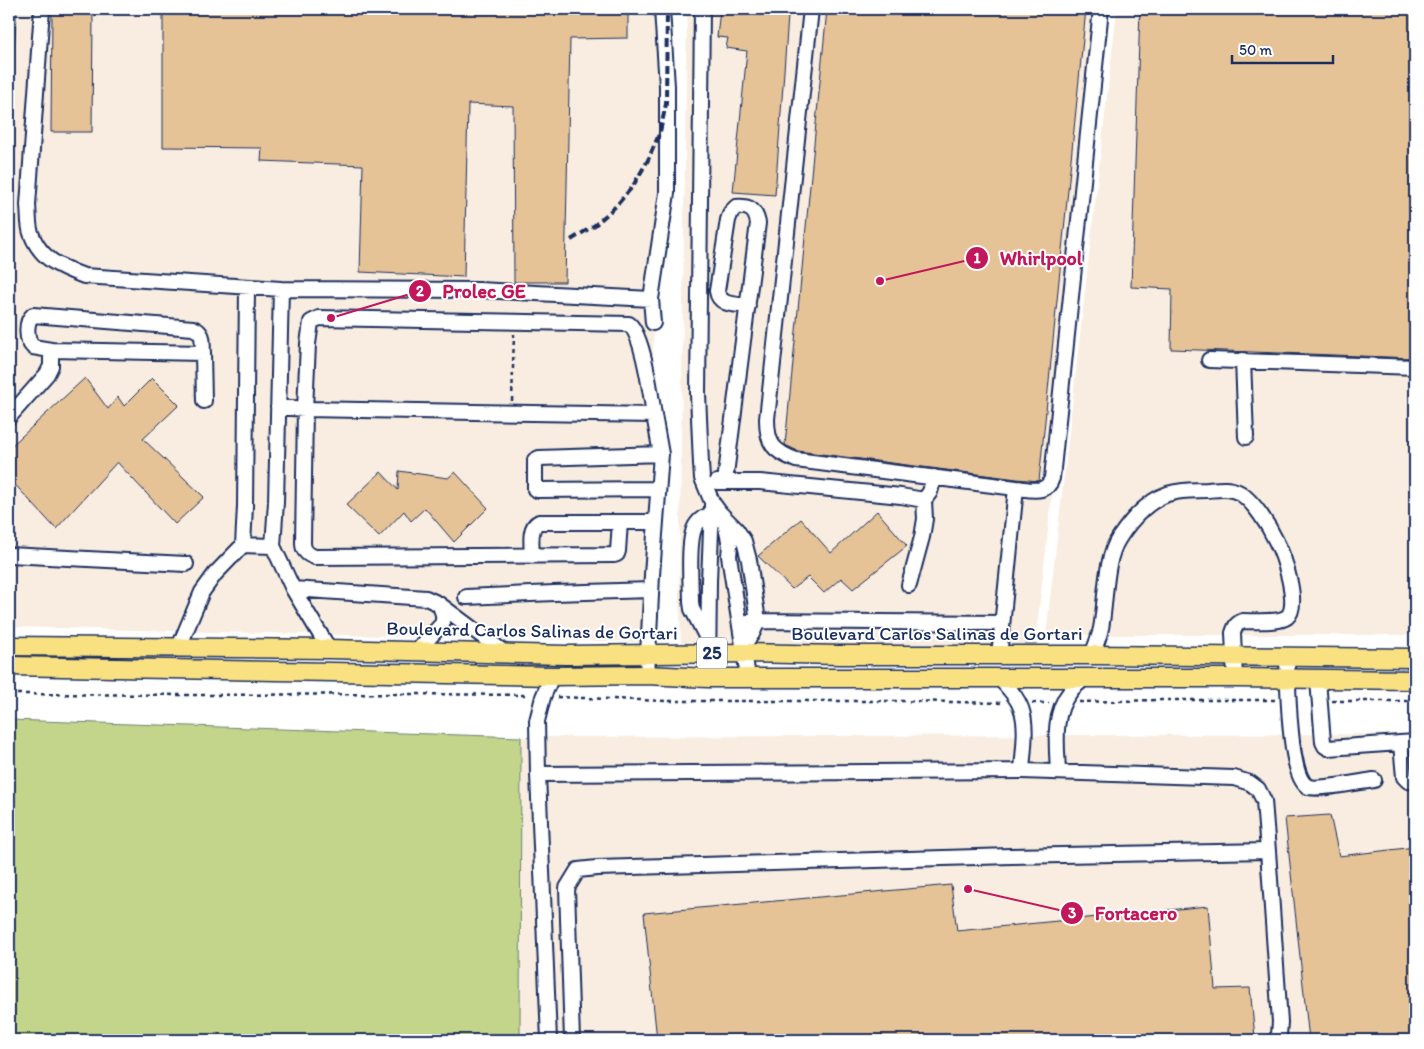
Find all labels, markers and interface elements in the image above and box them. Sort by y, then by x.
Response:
scale bar [1232,32,1333,64]
text: 50 m [1239,41,1272,59]
callout: Whirlpool [964,240,1092,275]
text: Whirlpool [1000,246,1083,271]
text: 1 [974,249,981,267]
callout: Prolec GE [407,273,536,308]
text: Prolec GE [442,279,526,303]
text: 2 [416,282,424,300]
street label: Boulevard Carlos Salinas de Gortari [386,616,678,645]
street label: Boulevard Carlos Salinas de Gortari [791,622,1083,645]
road number: 25 [697,638,727,668]
callout: Fortacero [1060,896,1187,931]
text: Fortacero [1095,901,1177,925]
text: 3 [1068,904,1076,922]

